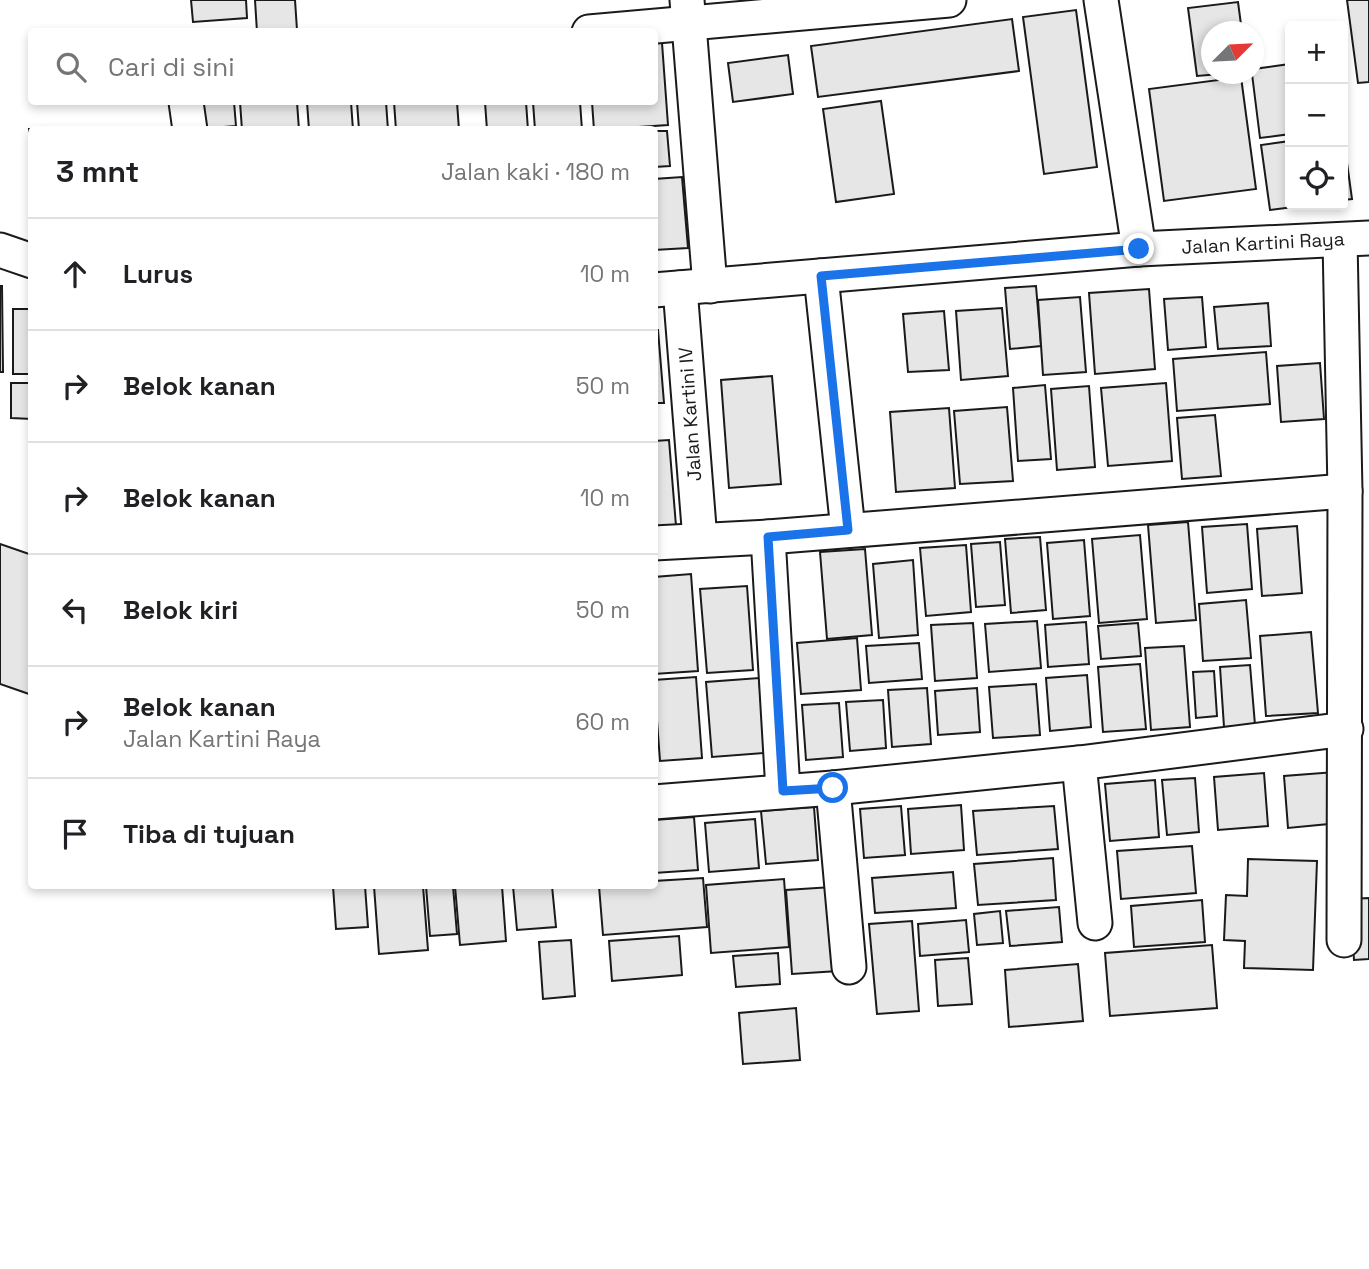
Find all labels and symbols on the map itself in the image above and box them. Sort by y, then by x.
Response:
north arrow [1201,21,1264,84]
street label: Jalan Kartini Raya [1181,226,1345,260]
route end [1123,233,1154,264]
street label: Jalan Kartini IV [673,346,707,482]
route start [817,772,848,803]

